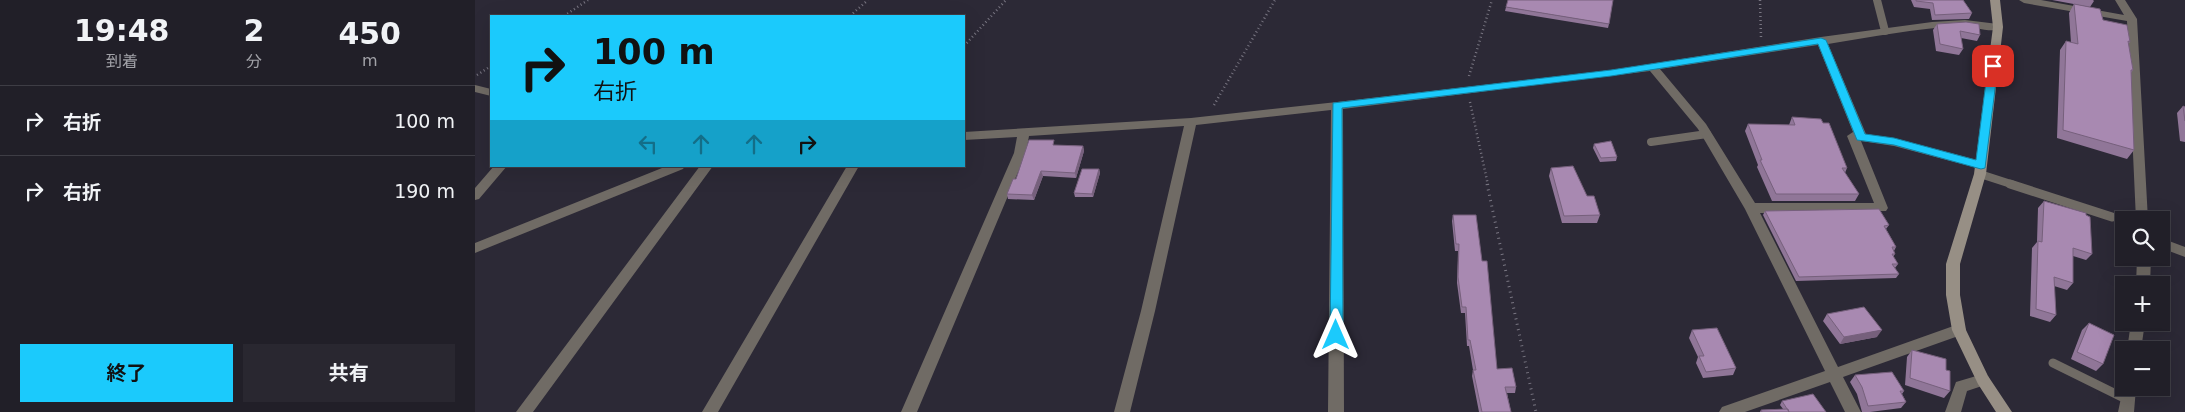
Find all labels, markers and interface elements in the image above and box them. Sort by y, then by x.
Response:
text: 19:48 [74,13,170,48]
text: 2 [244,13,264,48]
text: 450 [338,16,401,51]
text: 100 m [593,32,715,72]
icon: right [510,35,575,100]
pin [1972,45,2014,87]
text: m [362,51,377,70]
text: 到着 [106,52,138,71]
text: 分 [246,52,262,71]
icon: arrive [1979,52,2007,80]
text: 右折 [593,79,637,104]
icon: right [20,107,48,135]
text: 100 m [394,110,455,132]
text: 右折 [63,111,101,133]
icon: left [634,130,662,158]
icon: ahead [687,130,715,158]
icon: ahead [740,130,768,158]
icon: right [793,130,821,158]
icon: right [20,177,48,205]
text: 190 m [394,180,455,202]
text: 右折 [63,181,101,203]
map controls [2115,211,2170,396]
button: search [2115,211,2170,266]
button: + [2115,276,2170,331]
position arrow [1309,308,1361,360]
button: − [2115,341,2170,396]
button: 終了 [20,344,233,402]
button: 共有 [243,344,455,402]

